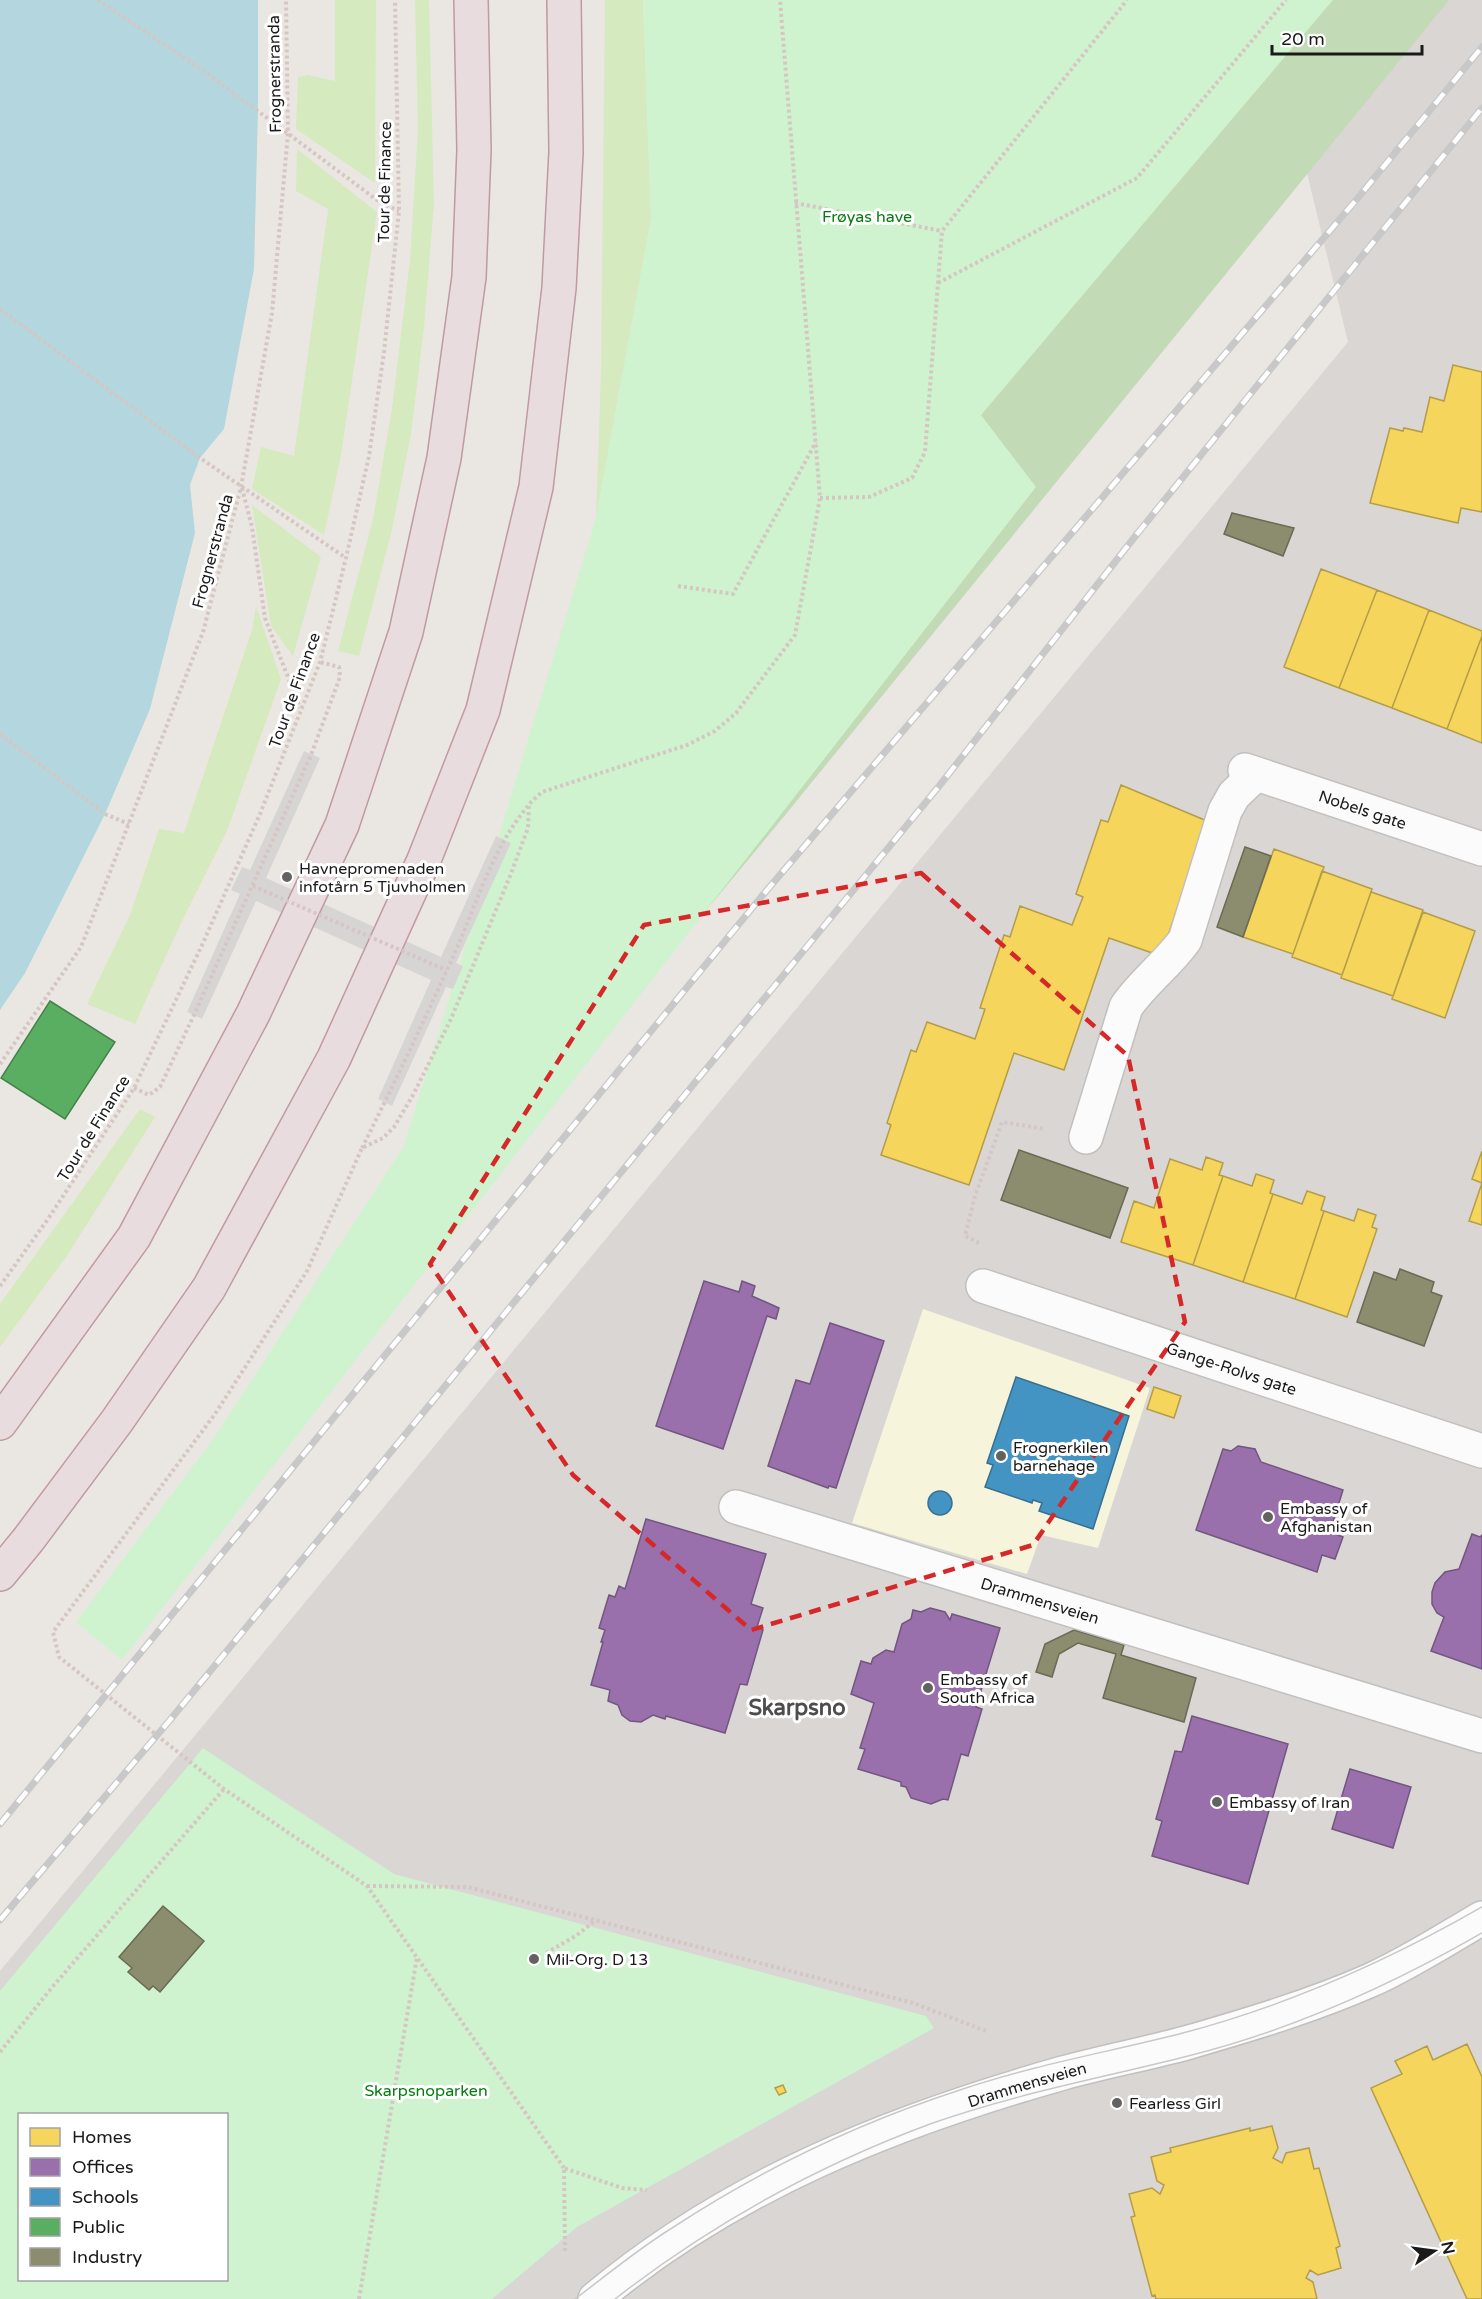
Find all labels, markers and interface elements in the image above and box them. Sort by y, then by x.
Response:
street label: Frognerstranda [264,15,286,133]
scale bar [1272,18,1422,56]
text: 20 m [1281,28,1325,50]
street label: Tour de Finance [374,121,396,243]
park label: Frøyas have [822,207,912,227]
street label: Frognerstranda [188,492,238,611]
street label: Tour de Finance [265,630,325,751]
street label: Nobels gate [1316,786,1409,834]
place label: Havnepromenaden infotårn 5 Tjuvholmen [299,859,466,897]
marker: Havnepromenaden infotårn 5 Tjuvholmen [280,870,294,884]
street label: Tour de Finance [53,1072,134,1185]
street label: Gange-Rolvs gate [1164,1338,1299,1400]
place label: Frognerkilen barnehage [1013,1438,1108,1476]
marker: Frognerkilen barnehage [994,1449,1008,1463]
place label: Embassy of Afghanistan [1280,1499,1372,1537]
marker: Embassy of Afghanistan [1261,1510,1275,1524]
street label: Drammensveien [978,1574,1101,1629]
place label: Embassy of South Africa [940,1670,1035,1708]
marker: Embassy of South Africa [921,1681,935,1695]
district label: Skarpsno [748,1695,846,1721]
place label: Embassy of Iran [1229,1793,1350,1813]
marker: Embassy of Iran [1210,1795,1224,1809]
place label: Mil-Org. D 13 [546,1950,648,1970]
marker: Mil-Org. D 13 [527,1952,541,1966]
street label: Drammensveien [965,2058,1089,2112]
park label: Skarpsnoparken [364,2081,488,2101]
place label: Fearless Girl [1129,2094,1221,2114]
marker: Fearless Girl [1110,2096,1124,2110]
legend [18,2113,228,2281]
text: Homes [72,2126,132,2148]
text: Offices [72,2156,134,2178]
text: Schools [72,2186,139,2208]
text: Public [72,2216,125,2238]
north arrow [1404,2221,1464,2281]
text: N [1436,2239,1459,2256]
text: Industry [72,2246,143,2268]

